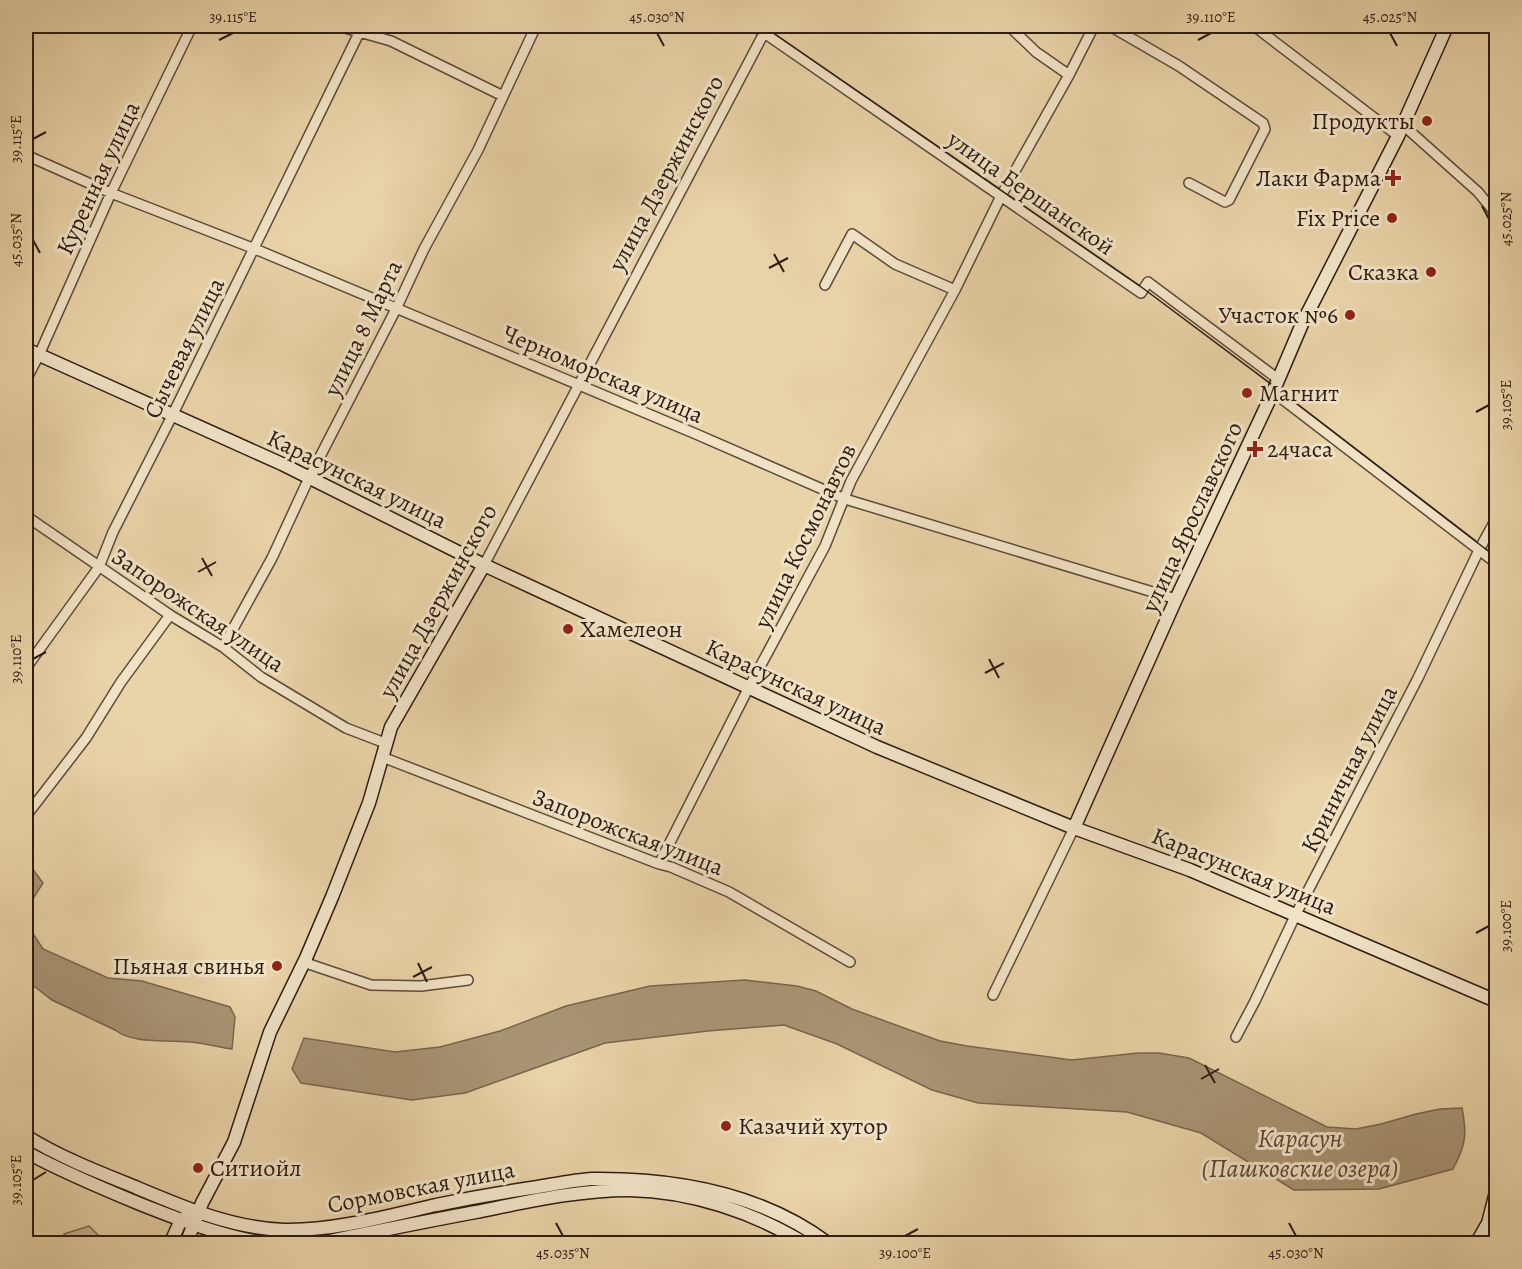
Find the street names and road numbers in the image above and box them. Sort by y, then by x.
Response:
street label: улица Дзержинского [600,69,731,277]
street label: Куренная улица [48,96,148,260]
street label: улица Бершанской [940,123,1121,263]
street label: улица 8 Марта [316,255,410,402]
street label: Сычевая улица [136,272,232,424]
street label: Черноморская улица [498,317,708,431]
street label: улица Ярославского [1133,416,1250,618]
street label: Карасунская улица [262,422,452,536]
street label: улица Космонавтов [746,438,864,635]
street label: улица Дзержинского [371,498,505,705]
street label: Запорожская улица [105,540,291,680]
street label: Карасунская улица [700,631,892,743]
street label: Криничная улица [1293,680,1405,858]
street label: Запорожская улица [528,781,728,883]
street label: Карасунская улица [1147,819,1341,923]
street label: Сормовская улица [325,1153,517,1221]

